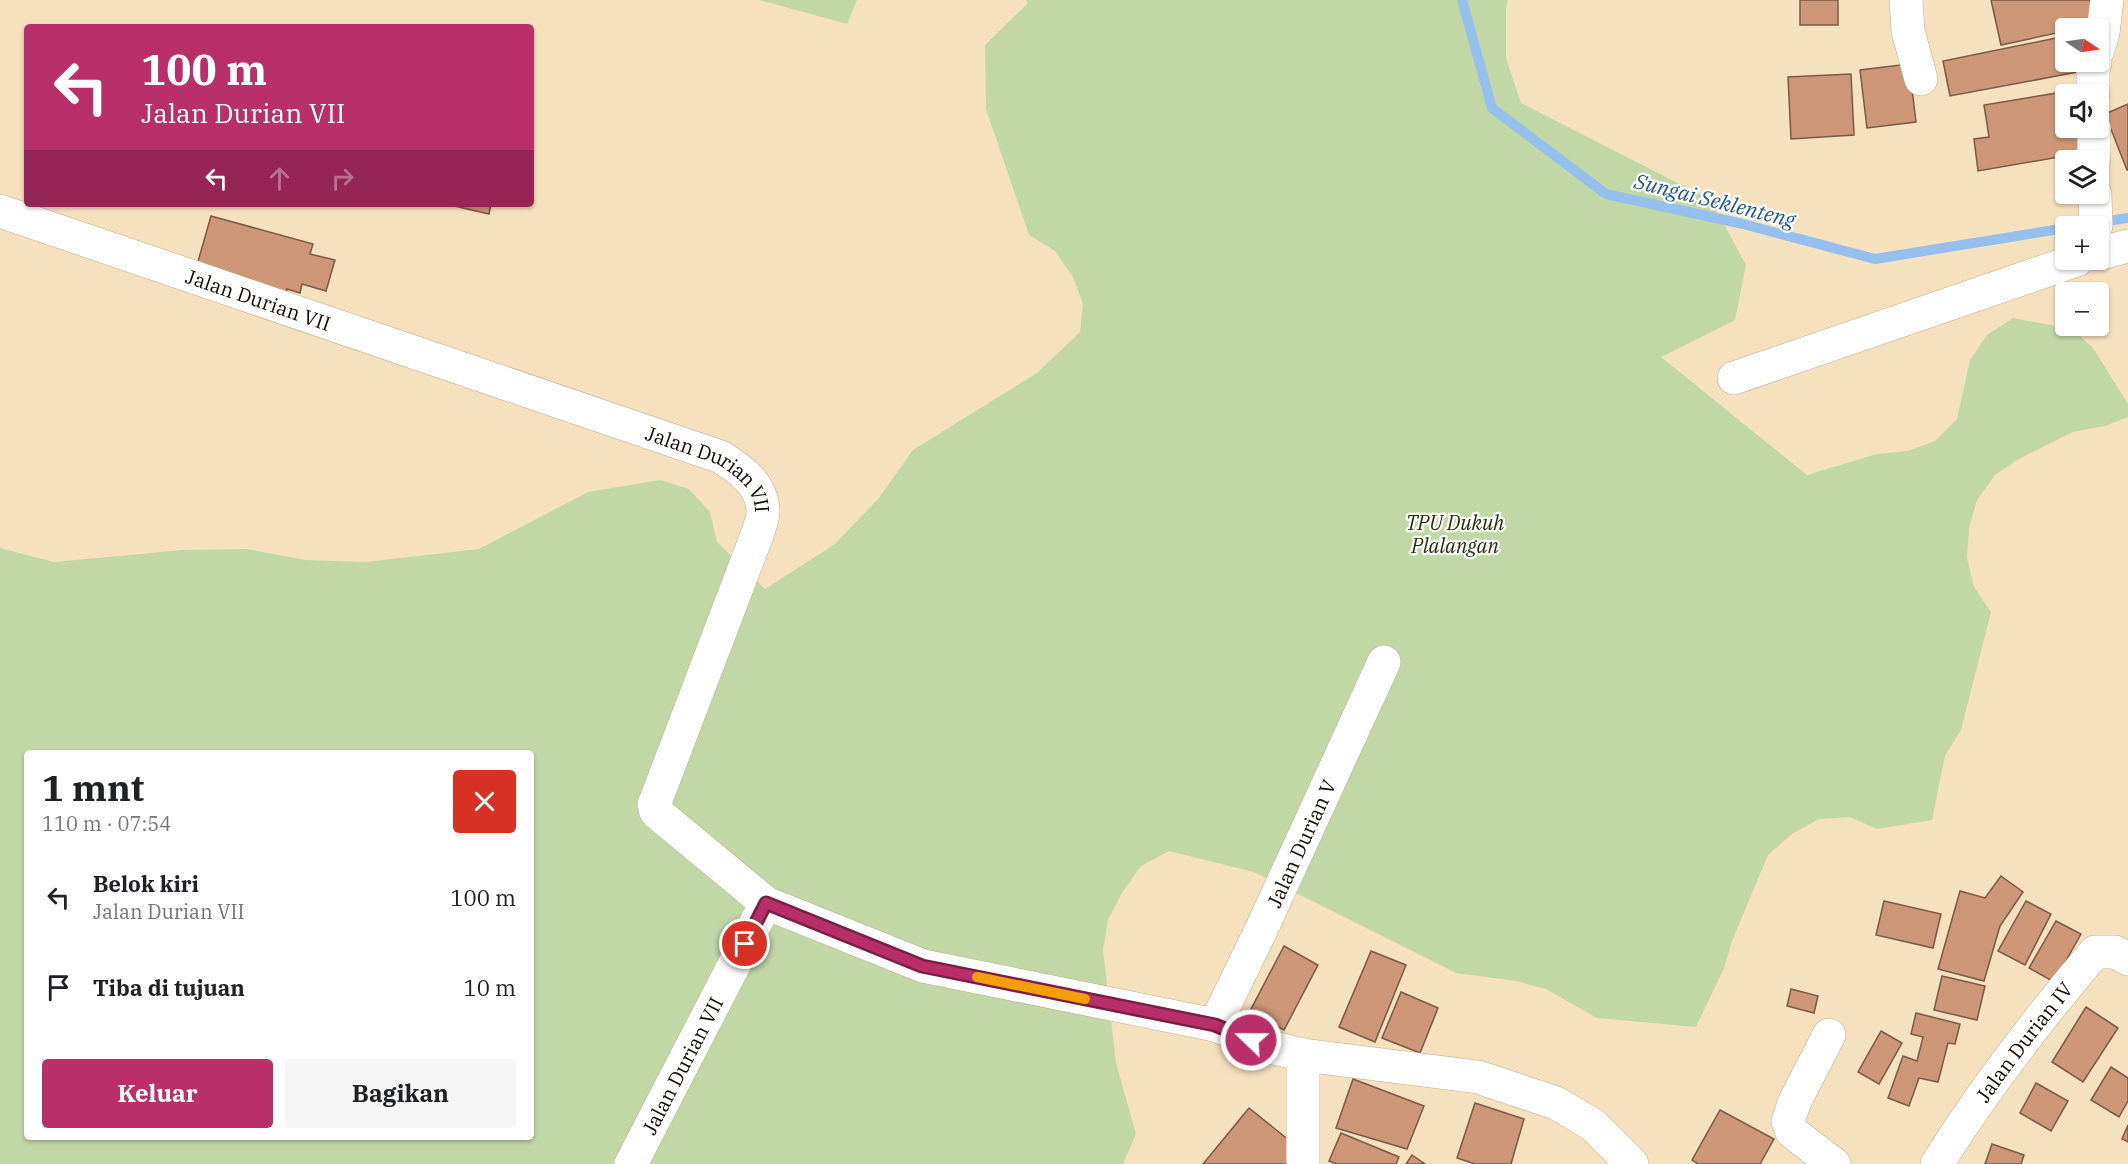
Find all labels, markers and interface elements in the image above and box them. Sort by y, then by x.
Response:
north arrow [2055,18,2109,72]
map controls [2055,18,2109,336]
text: 100 m [141,42,267,97]
icon: left [42,48,120,126]
button: sound [2055,84,2109,138]
text: Jalan Durian VII [141,95,345,130]
button: layers [2055,150,2109,204]
icon: left [200,162,233,195]
icon: ahead [263,162,296,195]
icon: right [326,162,359,195]
water label: Sungai Seklenteng [1631,166,1799,234]
button: + [2055,216,2109,270]
street label: Jalan Durian VII [182,262,334,336]
button: − [2055,282,2109,336]
street label: Jalan Durian VII [642,419,777,513]
park label: TPU Dukuh Plalangan [1406,509,1504,559]
text: 1 mnt [42,764,144,811]
button: close [453,770,516,833]
street label: Jalan Durian V [1260,775,1342,911]
text: 110 m · 07:54 [42,810,171,837]
text: Belok kiri [93,869,199,898]
icon: left [42,881,75,914]
text: 100 m [450,883,516,912]
text: Jalan Durian VII [93,898,244,925]
pin [719,918,770,969]
icon: arrive [728,927,761,960]
icon: arrive [42,971,75,1004]
text: Tiba di tujuan [93,973,245,1002]
text: 10 m [464,973,516,1002]
street label: Jalan Durian IV [1969,976,2078,1107]
street label: Jalan Durian VII [635,992,729,1139]
position arrow [1219,1008,1283,1072]
button: Keluar [42,1059,273,1128]
button: Bagikan [285,1059,516,1128]

